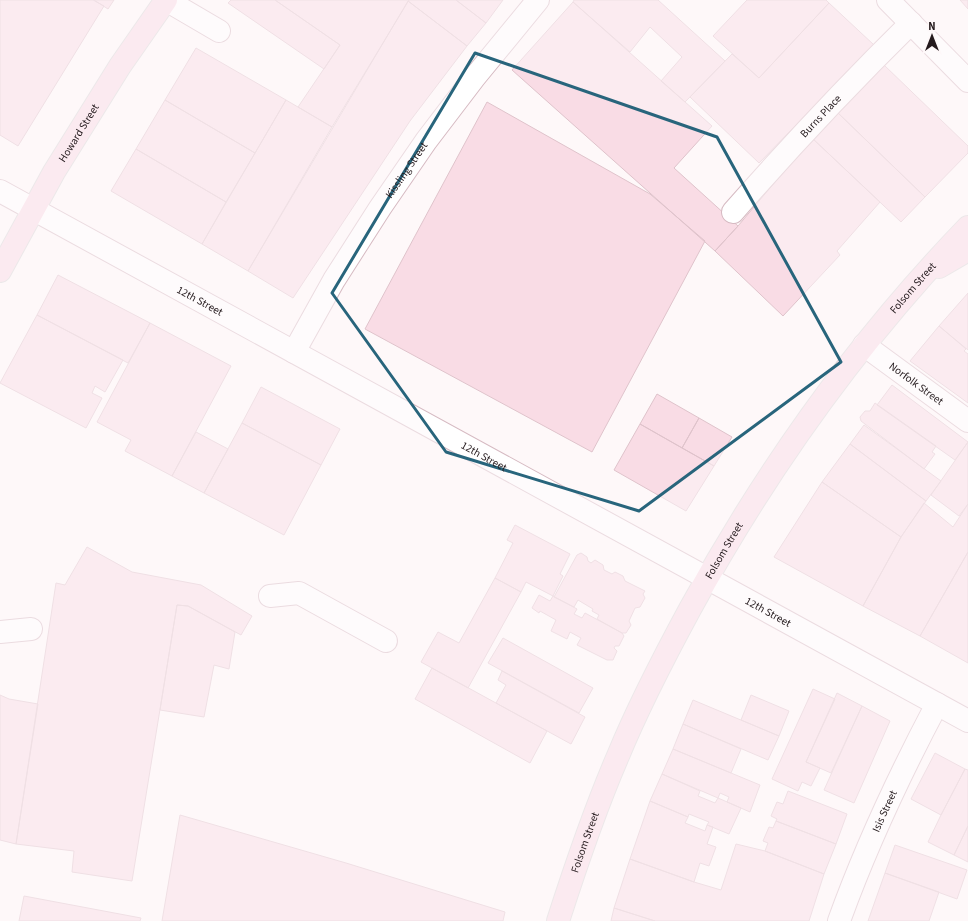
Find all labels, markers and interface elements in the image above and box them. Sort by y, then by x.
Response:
north arrow [912,16,952,56]
text: N [928,19,936,34]
street label: Burns Place [796,91,845,141]
street label: Howard Street [55,100,102,165]
street label: Kissling Street [382,139,431,201]
street label: Folsom Street [886,259,939,317]
street label: 12th Street [174,282,226,319]
street label: Norfolk Street [886,358,947,408]
street label: 12th Street [458,437,510,475]
street label: Folsom Street [701,519,746,581]
street label: 12th Street [743,593,794,631]
street label: Isis Street [868,787,900,834]
street label: Folsom Street [567,809,602,875]

